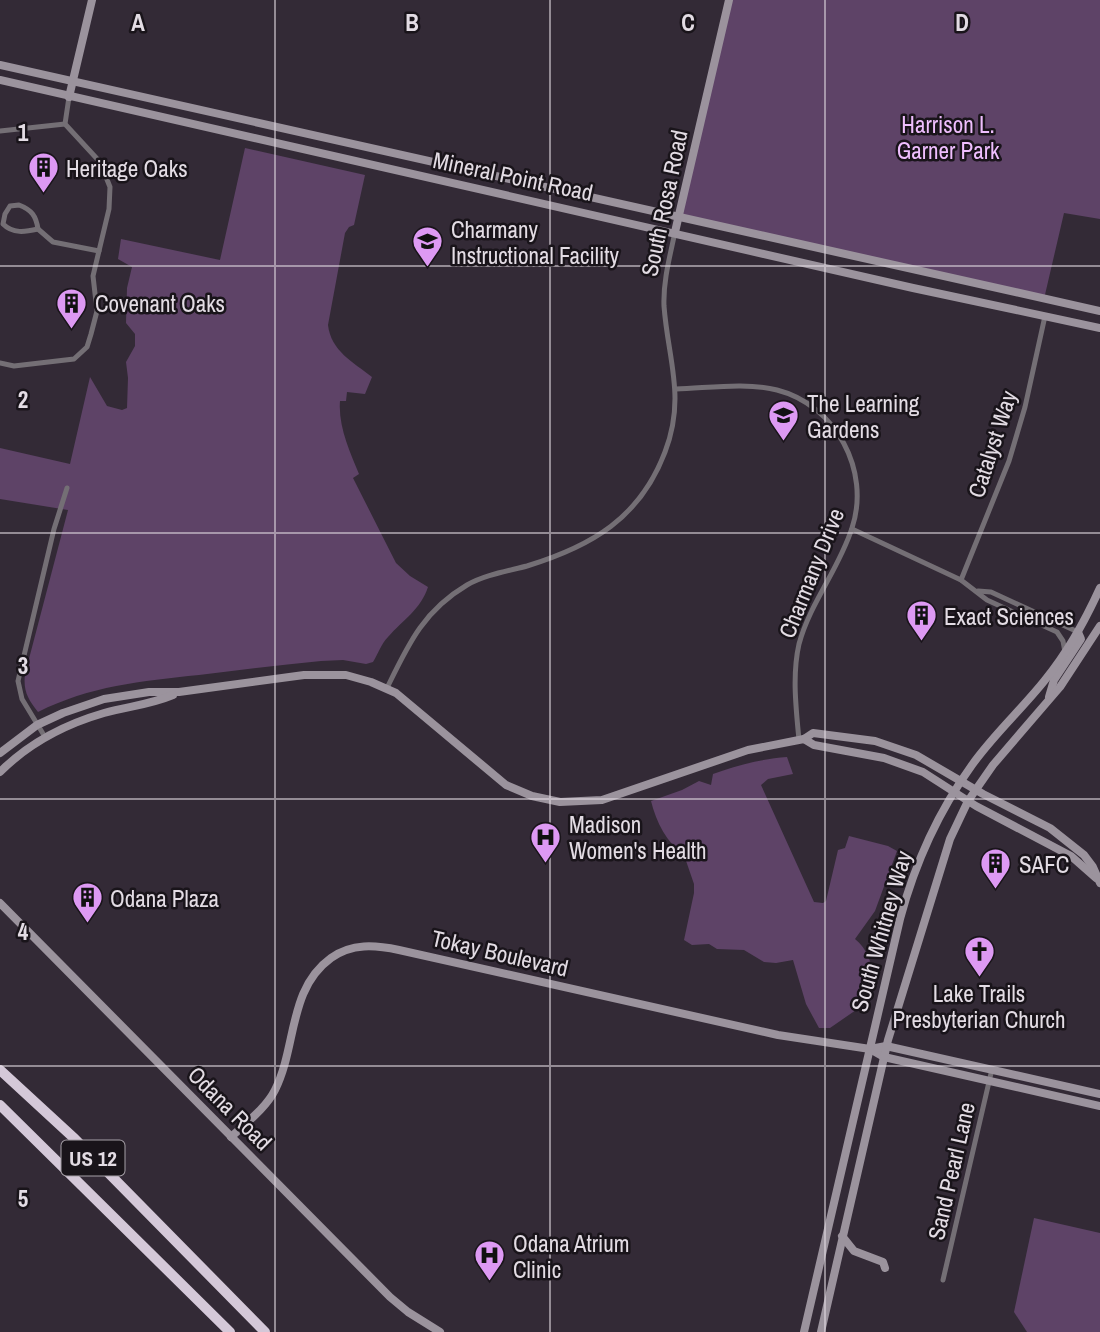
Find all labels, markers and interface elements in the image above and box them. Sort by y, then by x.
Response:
text: A [131,7,145,38]
text: B [405,7,419,38]
text: C [681,7,695,38]
text: D [955,7,969,38]
park label: Harrison L. Garner Park [897,109,1000,166]
text: 1 [18,117,29,148]
street label: South Rosa Road [633,127,695,279]
street label: Mineral Point Road [430,144,596,208]
building icon: Heritage Oaks [26,151,60,195]
place label: Heritage Oaks [66,153,188,184]
place label: Charmany Instructional Facility [451,214,619,271]
school or university icon: Charmany Instructional Facility [411,225,445,269]
building icon: Covenant Oaks [55,286,89,330]
place label: Covenant Oaks [95,288,225,319]
text: 2 [18,384,28,415]
street label: Catalyst Way [960,386,1024,501]
place label: The Learning Gardens [807,388,920,445]
school or university icon: The Learning Gardens [767,399,801,443]
street label: Charmany Drive [771,504,851,642]
building icon: Exact Sciences [904,599,938,643]
place label: Exact Sciences [944,601,1074,632]
text: 3 [18,650,28,681]
place label: Madison Women's Health [569,809,706,866]
hospital icon: Madison Women's Health [529,820,563,864]
street label: South Whitney Way [843,846,919,1015]
building icon: SAFC [979,847,1013,891]
place label: SAFC [1019,849,1069,880]
building icon: Odana Plaza [70,881,104,925]
place label: Odana Plaza [110,883,220,914]
text: 4 [18,916,29,947]
street label: Tokay Boulevard [429,922,571,984]
church icon: Lake Trails Presbyterian Church [962,935,996,979]
place label: Lake Trails Presbyterian Church [893,978,1065,1035]
street label: Odana Road [181,1059,279,1157]
street label: Sand Pearl Lane [920,1099,982,1243]
road number: US 12 [62,1140,124,1176]
text: 5 [18,1183,28,1214]
place label: Odana Atrium Clinic [513,1228,629,1285]
hospital icon: Odana Atrium Clinic [473,1239,507,1283]

